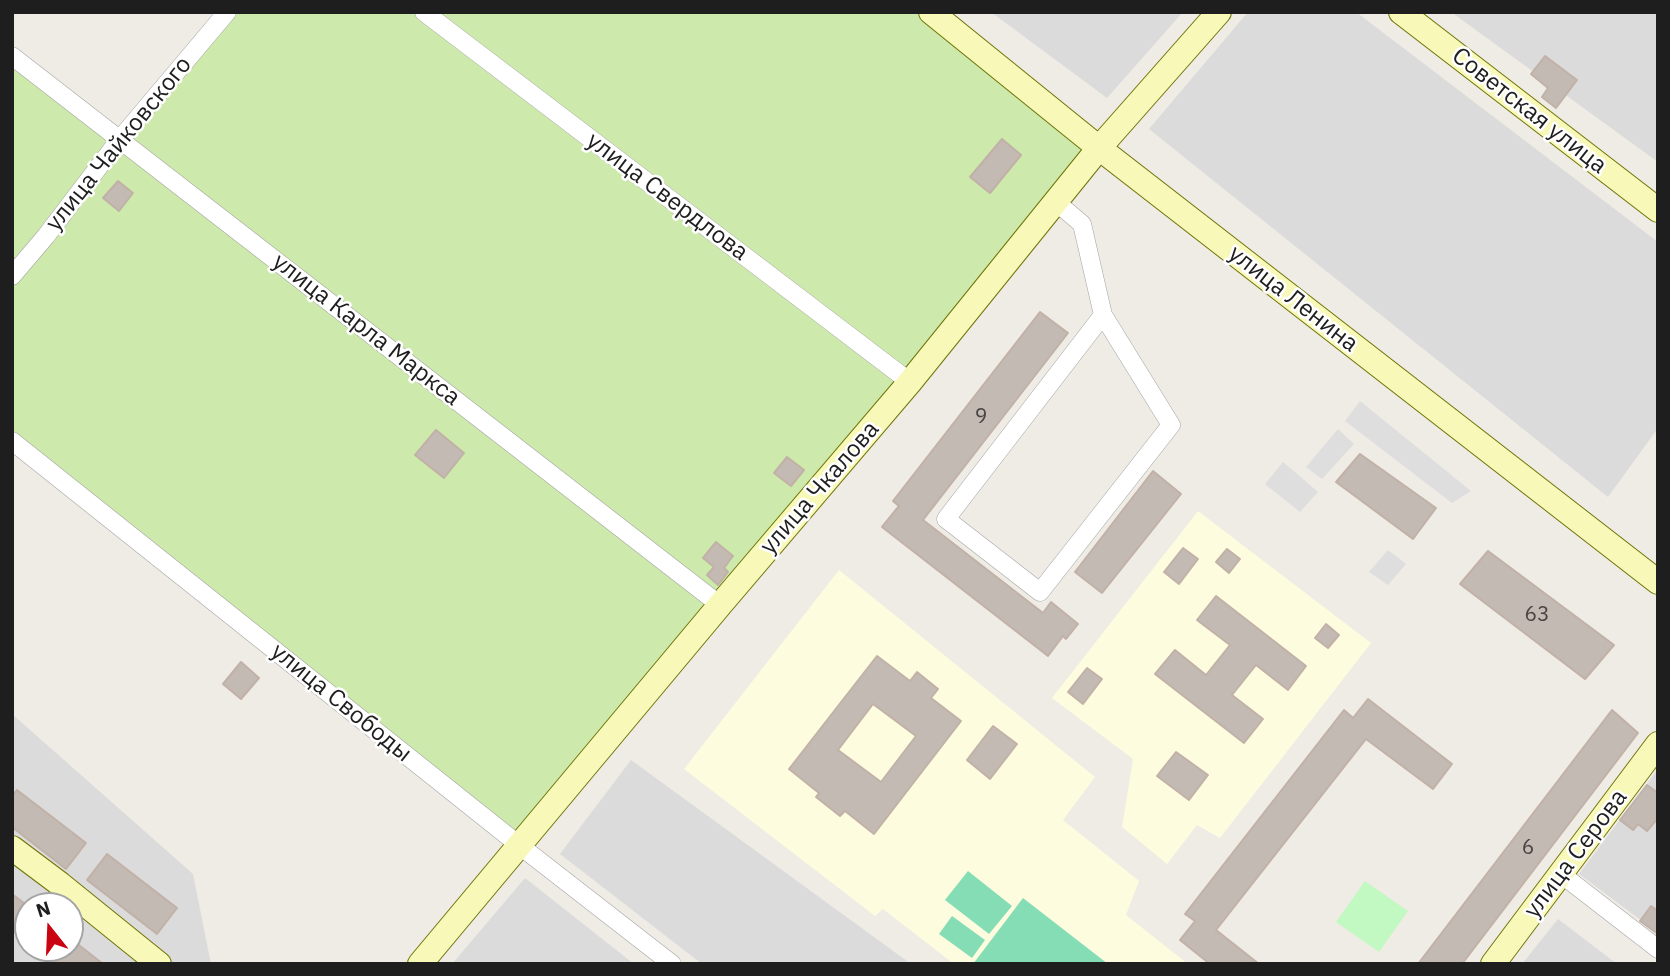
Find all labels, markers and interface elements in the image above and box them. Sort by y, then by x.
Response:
street label: Советская улица [1446,42,1612,180]
street label: улица Чайковского [40,51,198,237]
street label: улица Свердлова [580,127,754,267]
street label: улица Ленина [1222,239,1364,359]
street label: улица Карла Маркса [266,248,466,412]
house number: 9 [975,404,987,430]
street label: улица Чкалова [754,416,886,560]
house number: 63 [1524,602,1550,628]
street label: улица Свободы [265,637,417,769]
street label: улица Серова [1518,784,1634,924]
house number: 6 [1522,835,1534,861]
north arrow [14,892,84,962]
text: N [33,895,53,922]

